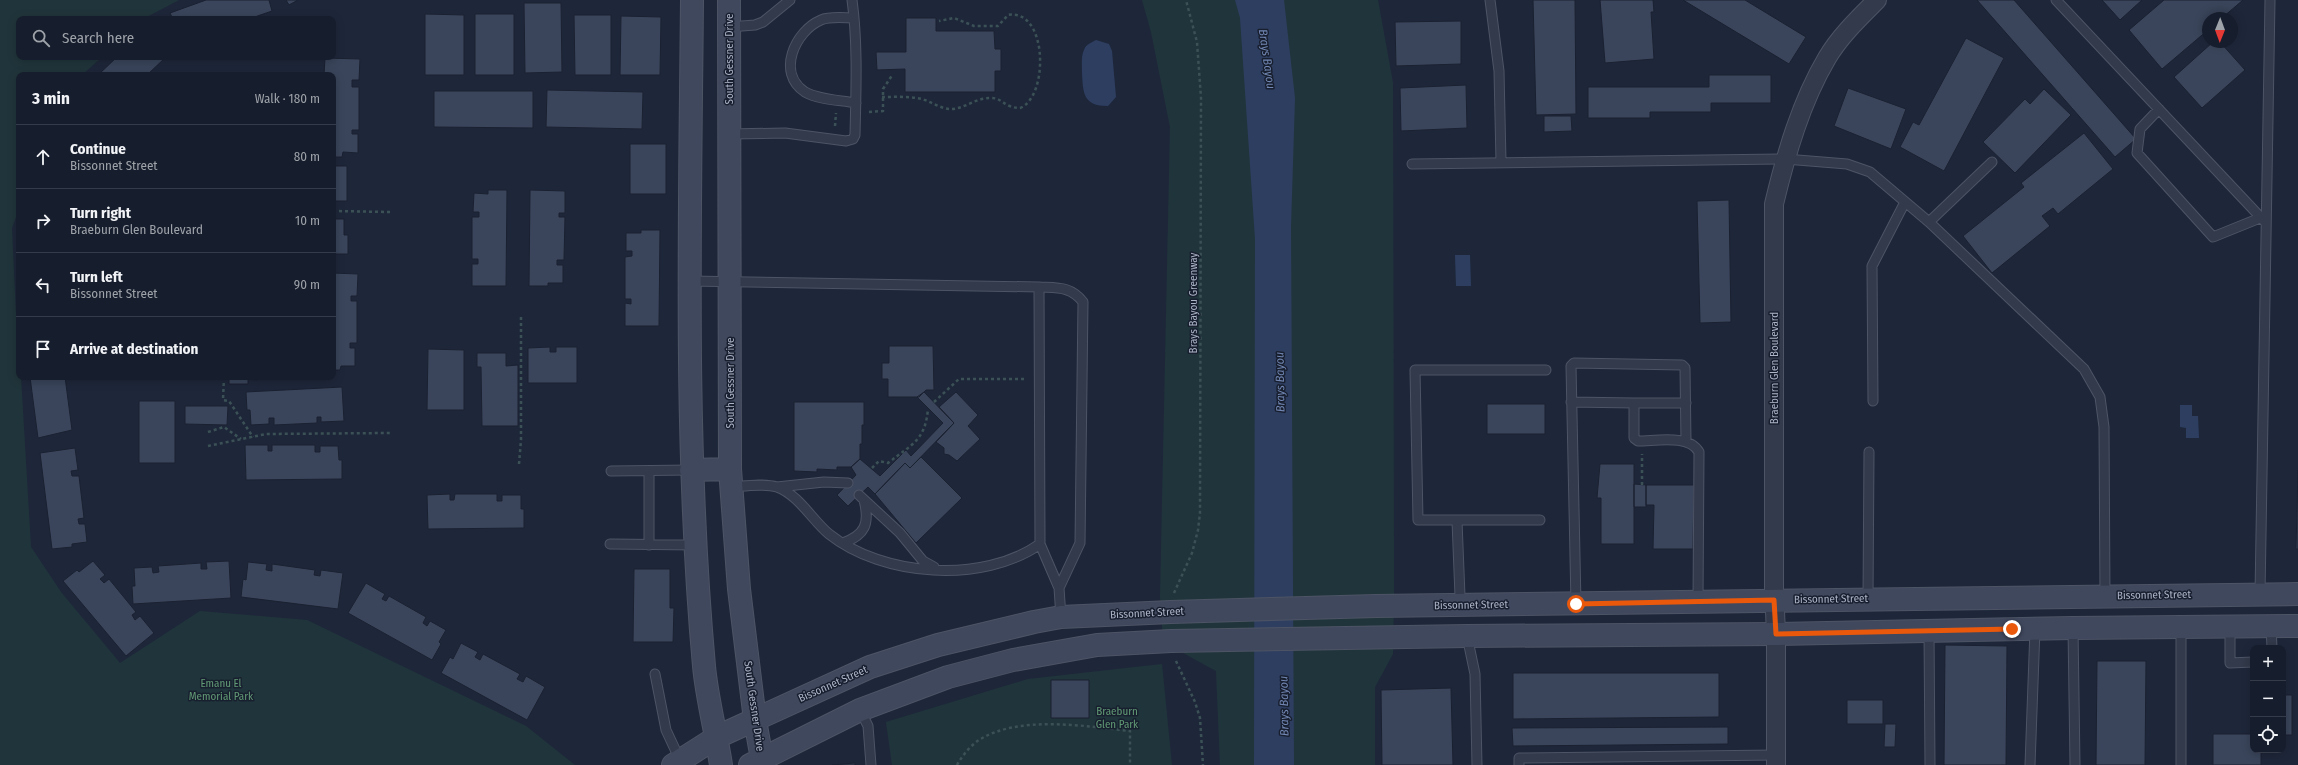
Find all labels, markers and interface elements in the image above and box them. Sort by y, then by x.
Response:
north arrow [2202,12,2238,48]
street label: South Gessner Drive [723,14,736,104]
search box [16,16,336,60]
icon: search [30,27,52,49]
water label: Brays Bayou [1256,28,1278,90]
text: Search here [62,29,134,47]
text: 3 min [32,88,70,109]
text: Walk · 180 m [255,91,320,106]
text: Continue [70,140,126,158]
icon: ahead [32,146,54,168]
text: 80 m [294,149,320,164]
text: Bissonnet Street [70,158,158,173]
text: Turn right [70,204,131,222]
icon: right [32,210,54,232]
text: 10 m [295,213,320,228]
text: Braeburn Glen Boulevard [70,222,203,237]
street label: Brays Bayou Greenway [1187,253,1200,353]
text: Turn left [70,268,123,286]
icon: left [32,274,54,296]
text: 90 m [294,277,320,292]
text: Bissonnet Street [70,286,158,301]
street label: Braeburn Glen Boulevard [1768,312,1781,424]
icon: arrive [32,338,54,360]
street label: South Gessner Drive [724,338,737,428]
text: Arrive at destination [70,340,198,358]
water label: Brays Bayou [1272,352,1288,412]
street label: Bissonnet Street [2117,588,2192,602]
street label: Bissonnet Street [1794,592,1869,606]
route start [1567,595,1585,613]
street label: Bissonnet Street [1434,598,1509,612]
street label: Bissonnet Street [1110,605,1185,621]
route end [2003,620,2021,638]
map controls [2250,645,2286,753]
button: + [2250,645,2286,681]
street label: South Gessner Drive [741,660,767,752]
street label: Bissonnet Street [796,663,870,705]
water label: Brays Bayou [1276,676,1292,736]
park label: Emanu El Memorial Park [189,677,254,703]
button: − [2250,681,2286,717]
park label: Braeburn Glen Park [1096,705,1139,731]
button: locate [2250,717,2286,753]

